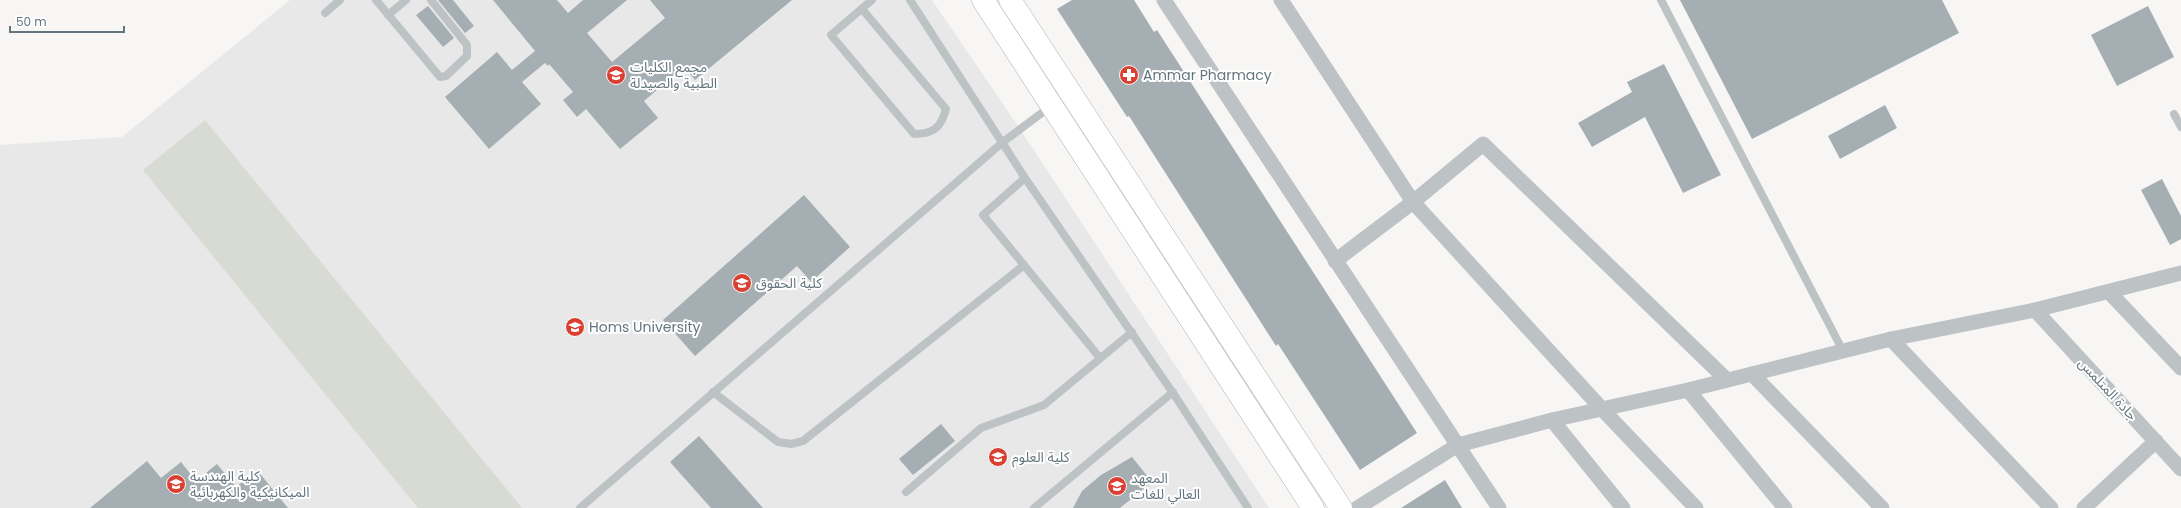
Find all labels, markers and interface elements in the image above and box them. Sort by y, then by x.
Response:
scale bar [10,8,124,34]
text: 50 m [16,13,47,30]
place label: مجمع الكليات الطبية والصيدلة [630,57,717,93]
school or university icon: مجمع الكليات الطبية والصيدلة [605,64,627,86]
pharmacy icon: Ammar Pharmacy [1118,64,1140,86]
place label: Ammar Pharmacy [1143,65,1272,85]
school or university icon: كلية الحقوق [731,272,753,294]
place label: كلية الحقوق [756,273,822,293]
school or university icon: Homs University [564,316,586,338]
place label: Homs University [589,317,701,337]
street label: جادة المتلمس [2074,353,2142,425]
school or university icon: كلية العلوم [987,446,1009,468]
place label: كلية العلوم [1012,447,1070,468]
place label: كلية الهندسة الميكانيكية والكهربائية [190,466,310,502]
place label: المعهد العالي للغات [1131,468,1200,505]
school or university icon: كلية الهندسة الميكانيكية والكهربائية [165,473,187,495]
school or university icon: المعهد العالي للغات [1106,475,1128,497]

